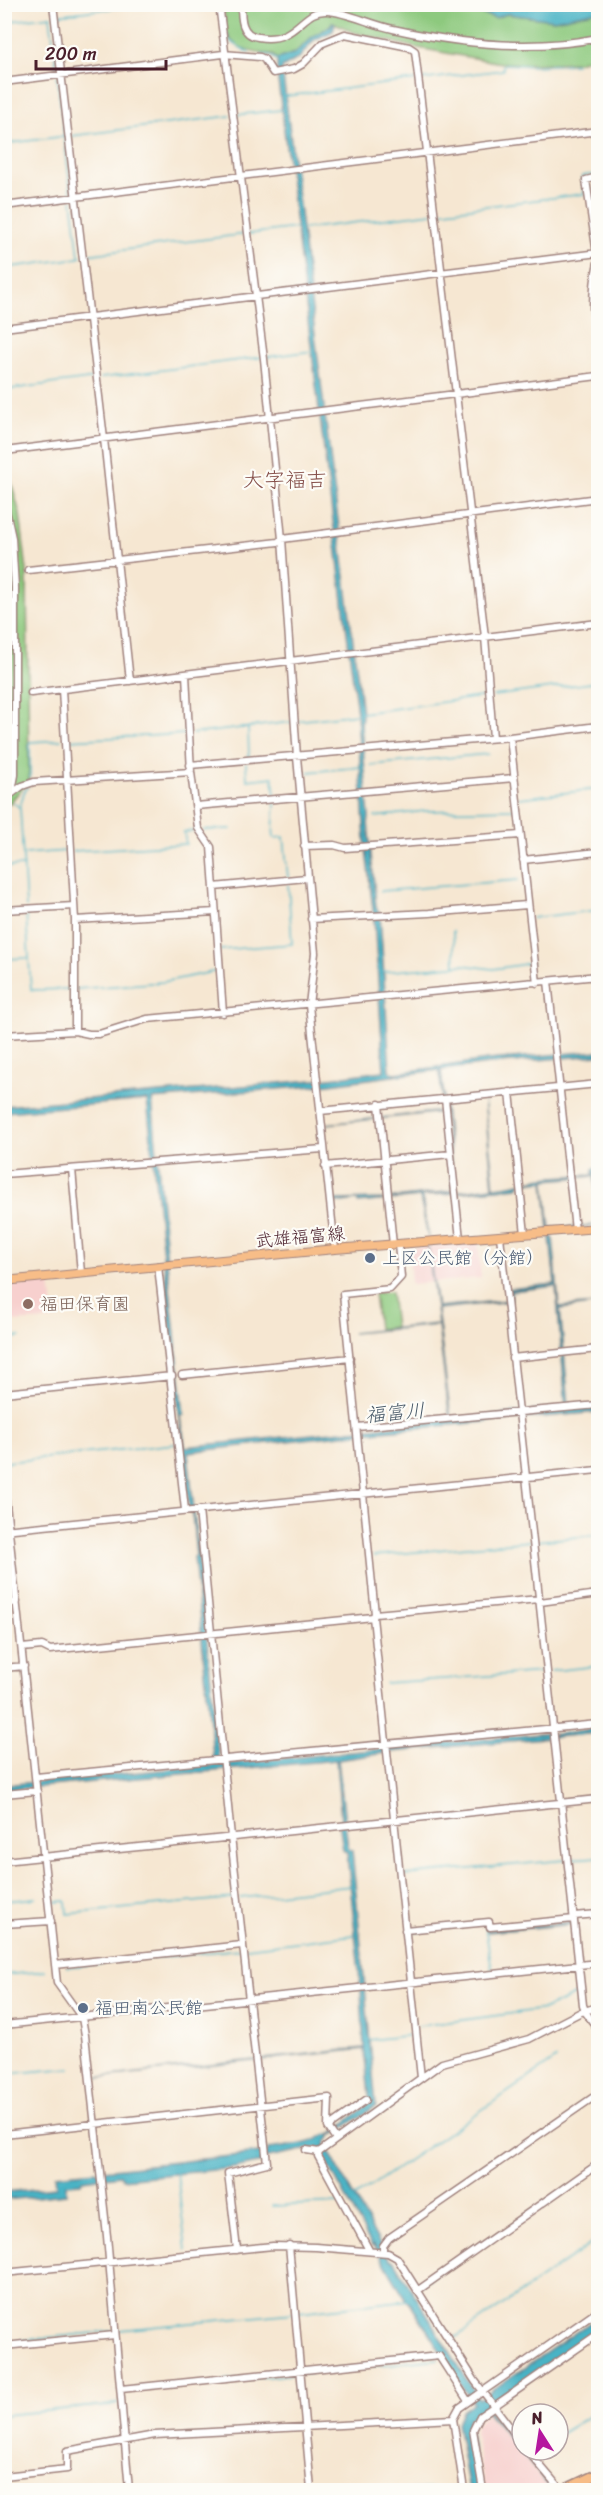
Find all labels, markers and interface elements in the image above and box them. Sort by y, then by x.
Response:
scale bar [36,33,166,71]
text: 200 m [45,38,97,70]
district label: 大字福吉 [243,461,327,499]
street label: 武雄福富線 [254,1217,346,1257]
place label: 上区公民館（分館） [382,1242,544,1274]
marker: 上区公民館（分館） [363,1251,377,1265]
place label: 福田保育園 [40,1288,130,1320]
marker: 福田保育園 [21,1297,35,1311]
water label: 福富川 [364,1393,426,1433]
place label: 福田南公民館 [95,1992,203,2024]
marker: 福田南公民館 [76,2001,90,2015]
north arrow [510,2402,570,2462]
text: N [528,2402,546,2433]

